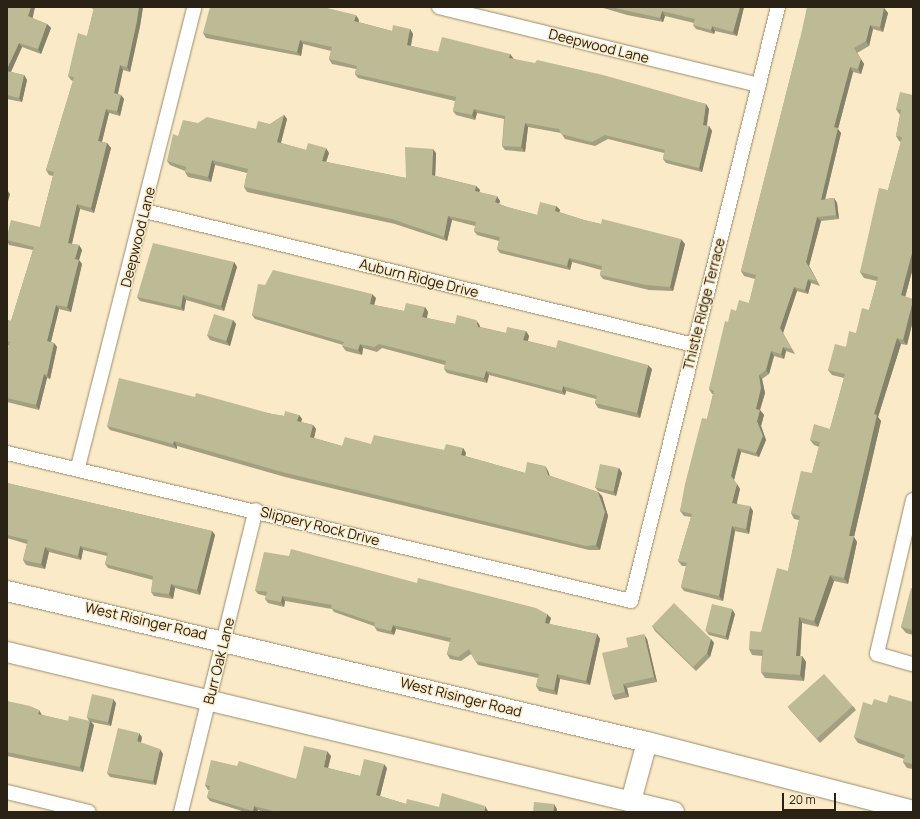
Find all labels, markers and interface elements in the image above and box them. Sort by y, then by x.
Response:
street label: Deepwood Lane [547,25,651,67]
street label: Deepwood Lane [117,185,159,289]
street label: Thistle Ridge Terrace [679,236,729,372]
street label: Auburn Ridge Drive [358,255,480,301]
street label: Slippery Rock Drive [259,503,381,549]
street label: West Risinger Road [83,599,209,643]
street label: Burr Oak Lane [200,616,238,706]
street label: West Risinger Road [398,674,524,720]
scale bar [784,785,838,811]
text: 20 m [789,791,816,808]

